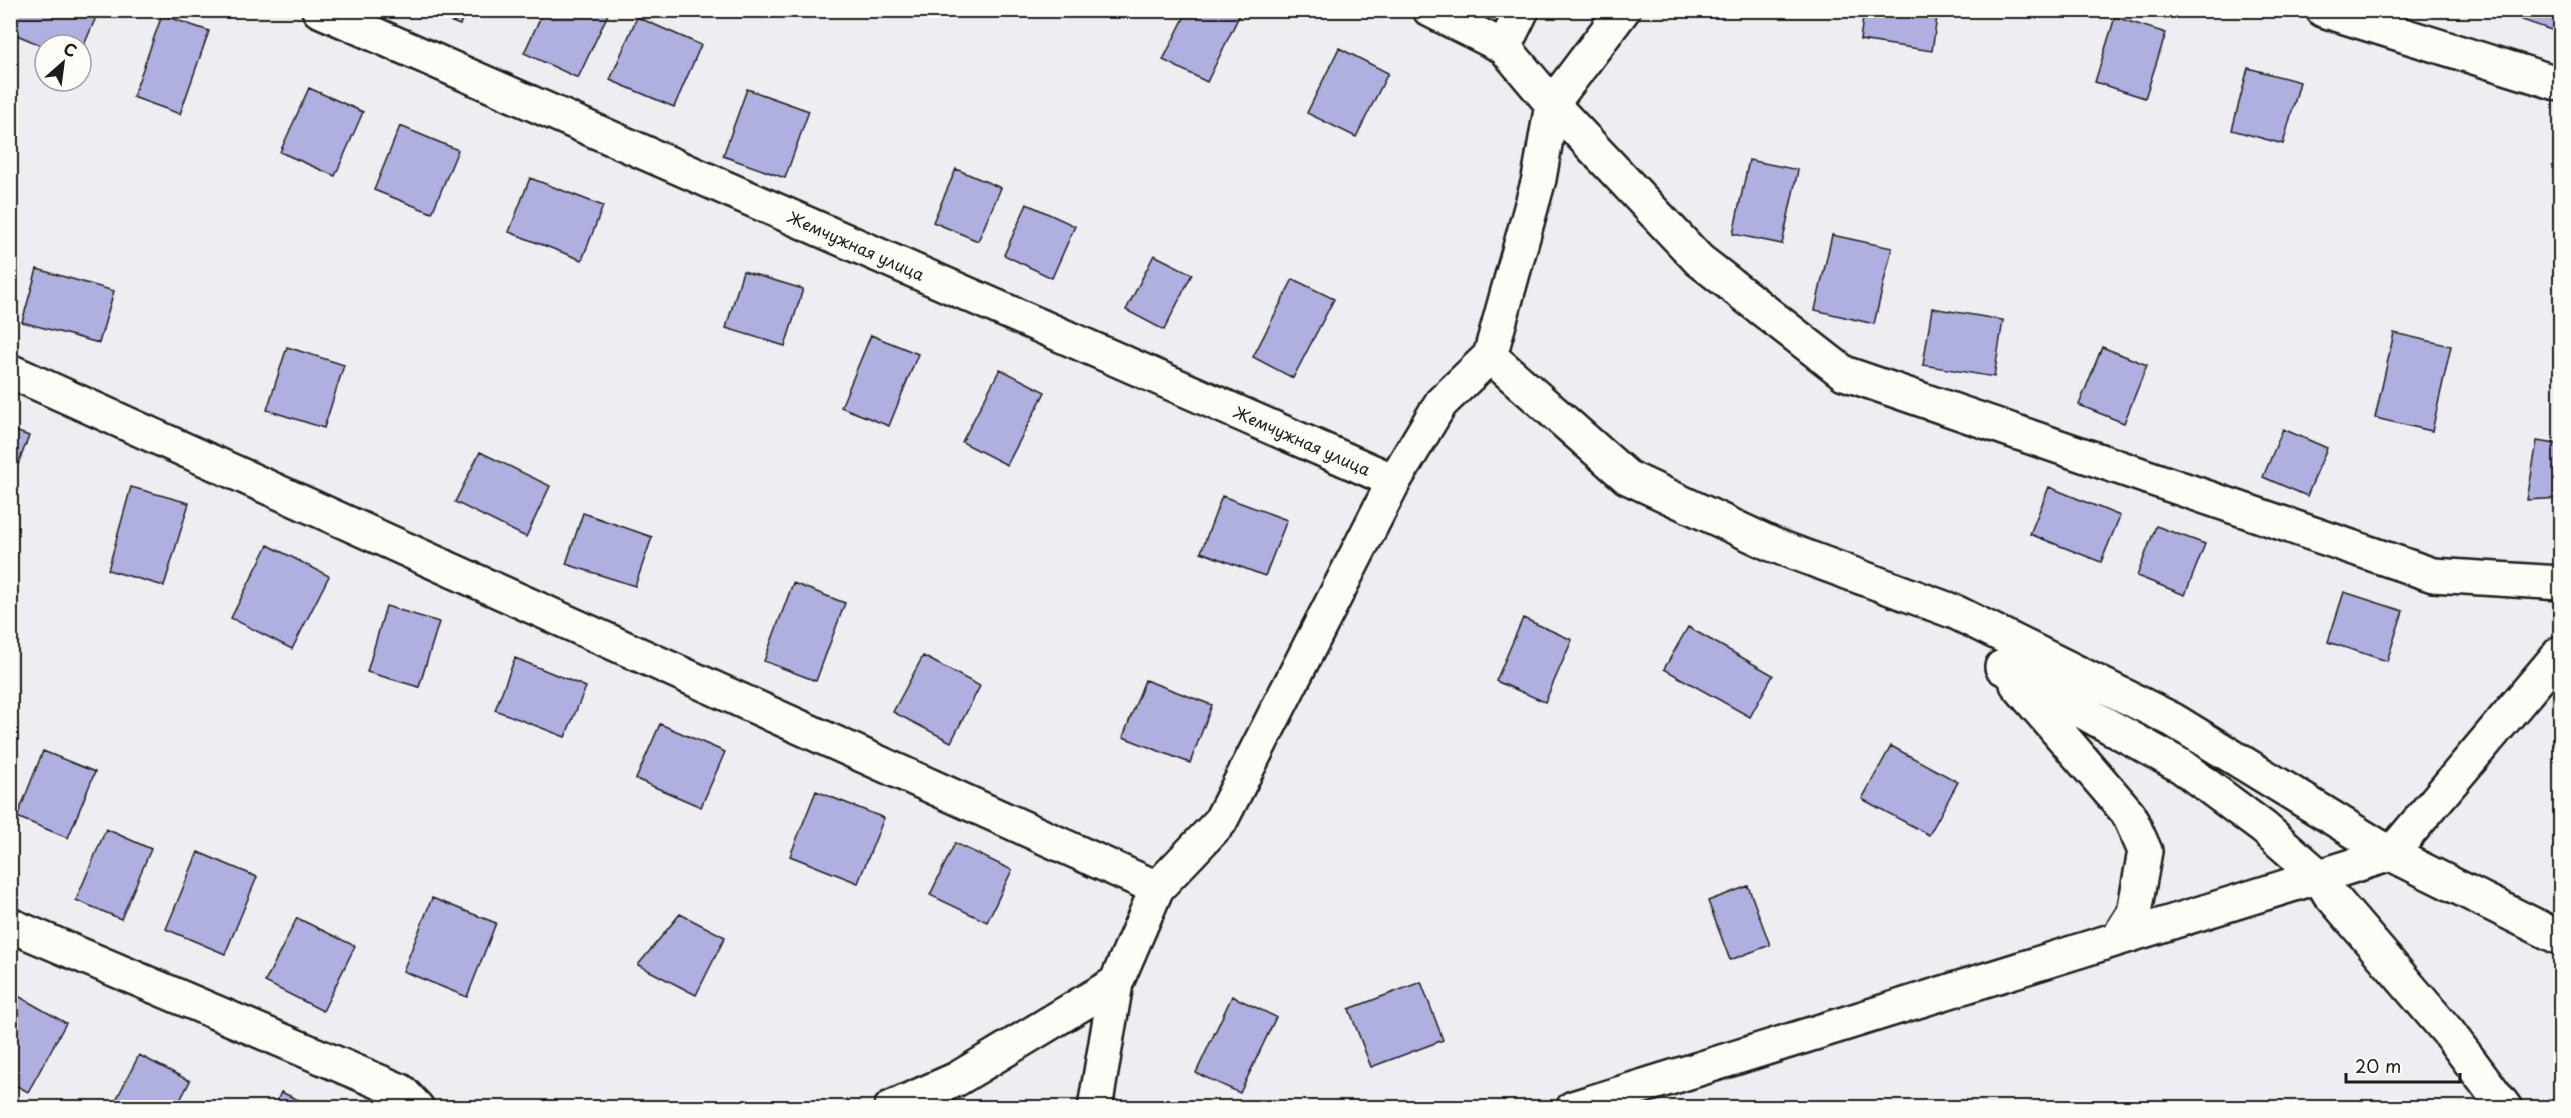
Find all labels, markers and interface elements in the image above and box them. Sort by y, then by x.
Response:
north arrow [33,33,93,93]
text: С [60,35,81,62]
street label: Жемчужная улица [784,204,929,286]
street label: Жемчужная улица [1230,399,1375,481]
scale bar [2346,1046,2460,1084]
text: 20 m [2355,1052,2401,1079]

